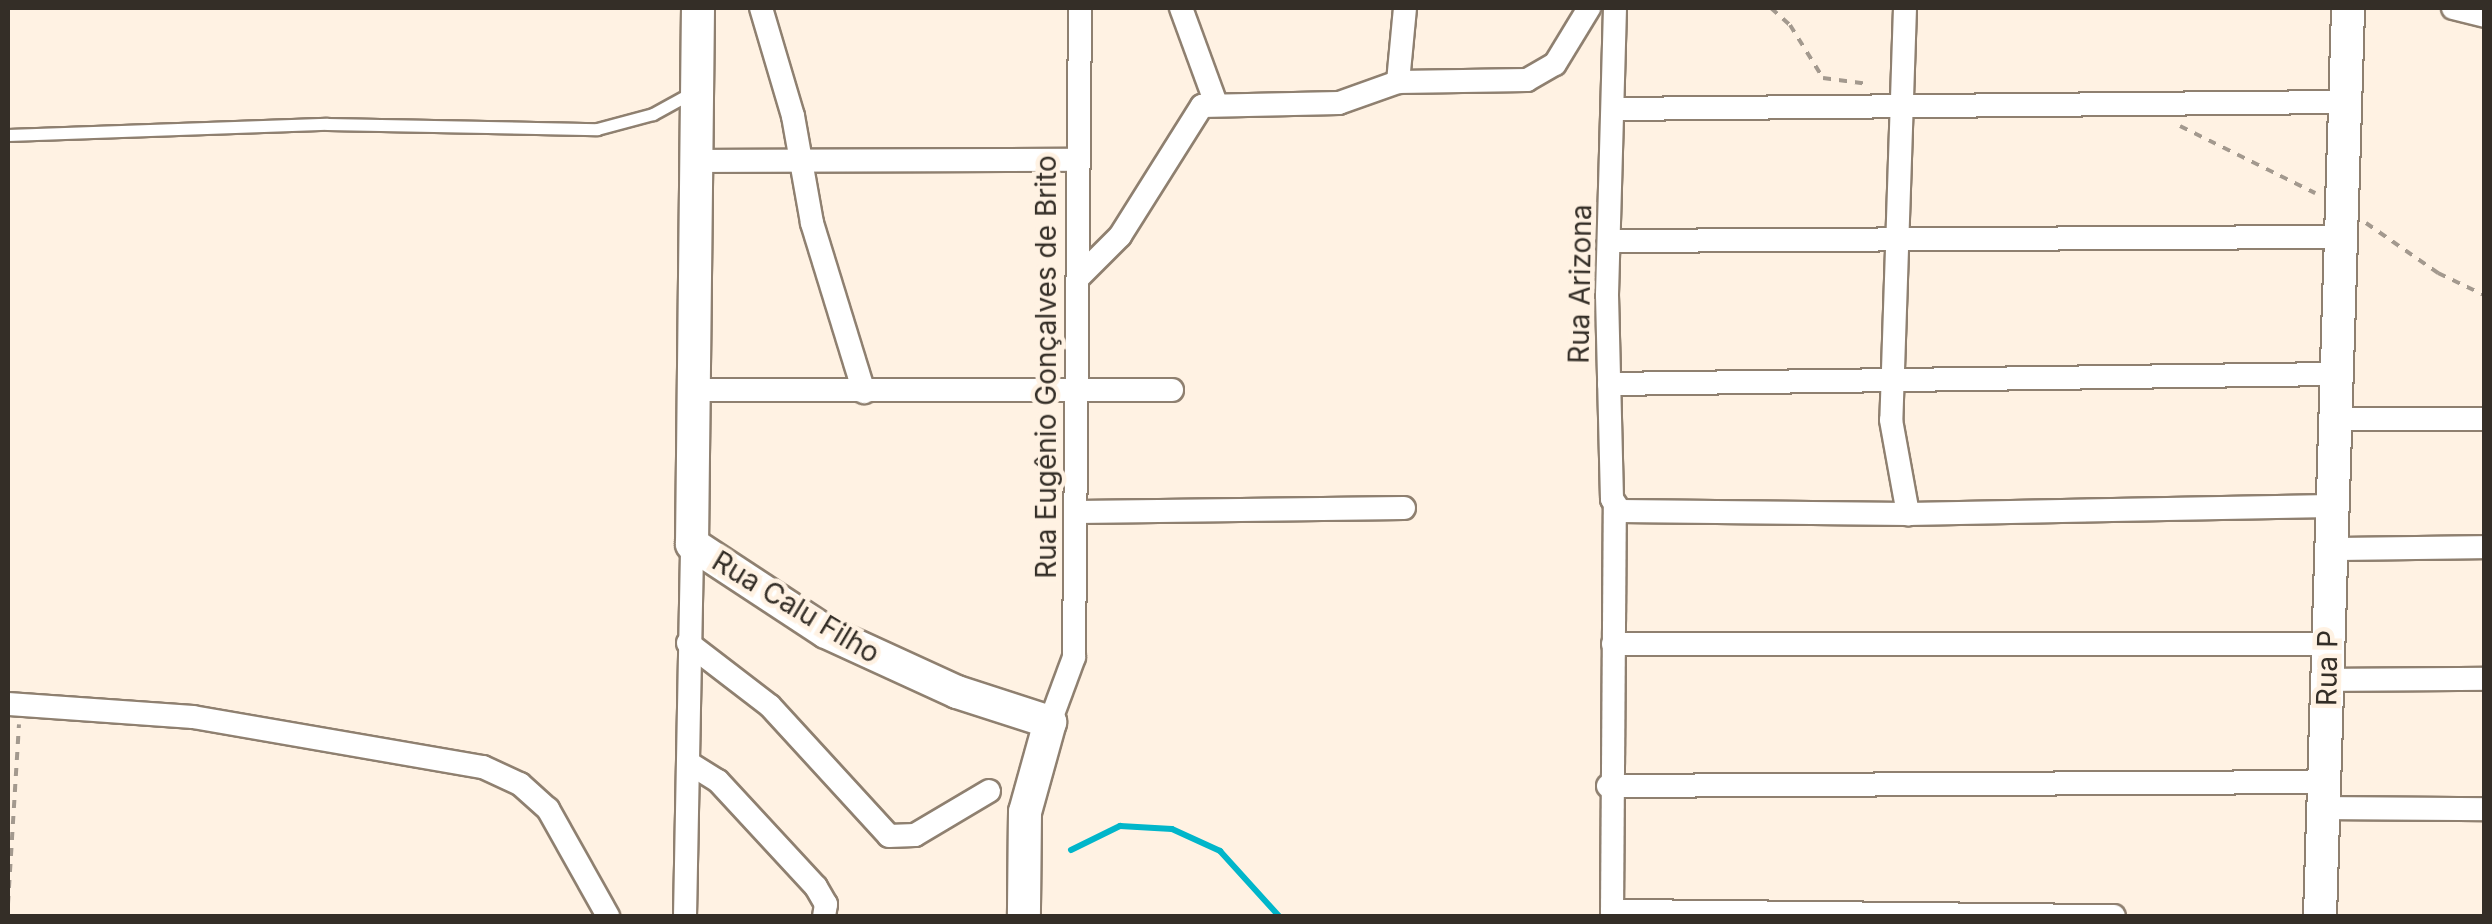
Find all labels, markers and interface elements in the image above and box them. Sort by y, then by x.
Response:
street label: Rua Eugênio Gonçalves de Brito [1029,155,1063,579]
street label: Rua Arizona [1562,204,1598,364]
street label: Rua Calu Filho [706,544,886,670]
street label: Rua P [2310,630,2344,706]

